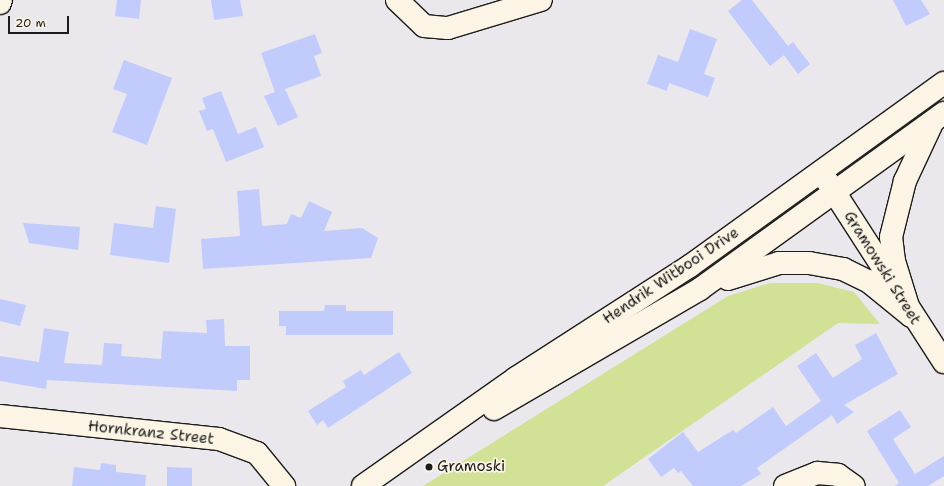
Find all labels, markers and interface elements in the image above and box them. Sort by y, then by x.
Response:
scale bar [10,8,71,34]
text: 20 m [15,15,46,31]
street label: Gramowski Street [840,208,924,328]
street label: Hendrik Witbooi Drive [600,224,742,328]
street label: Hornkranz Street [87,417,215,449]
place label: Gramoski [437,458,505,476]
marker: Gramoski [424,462,434,472]

